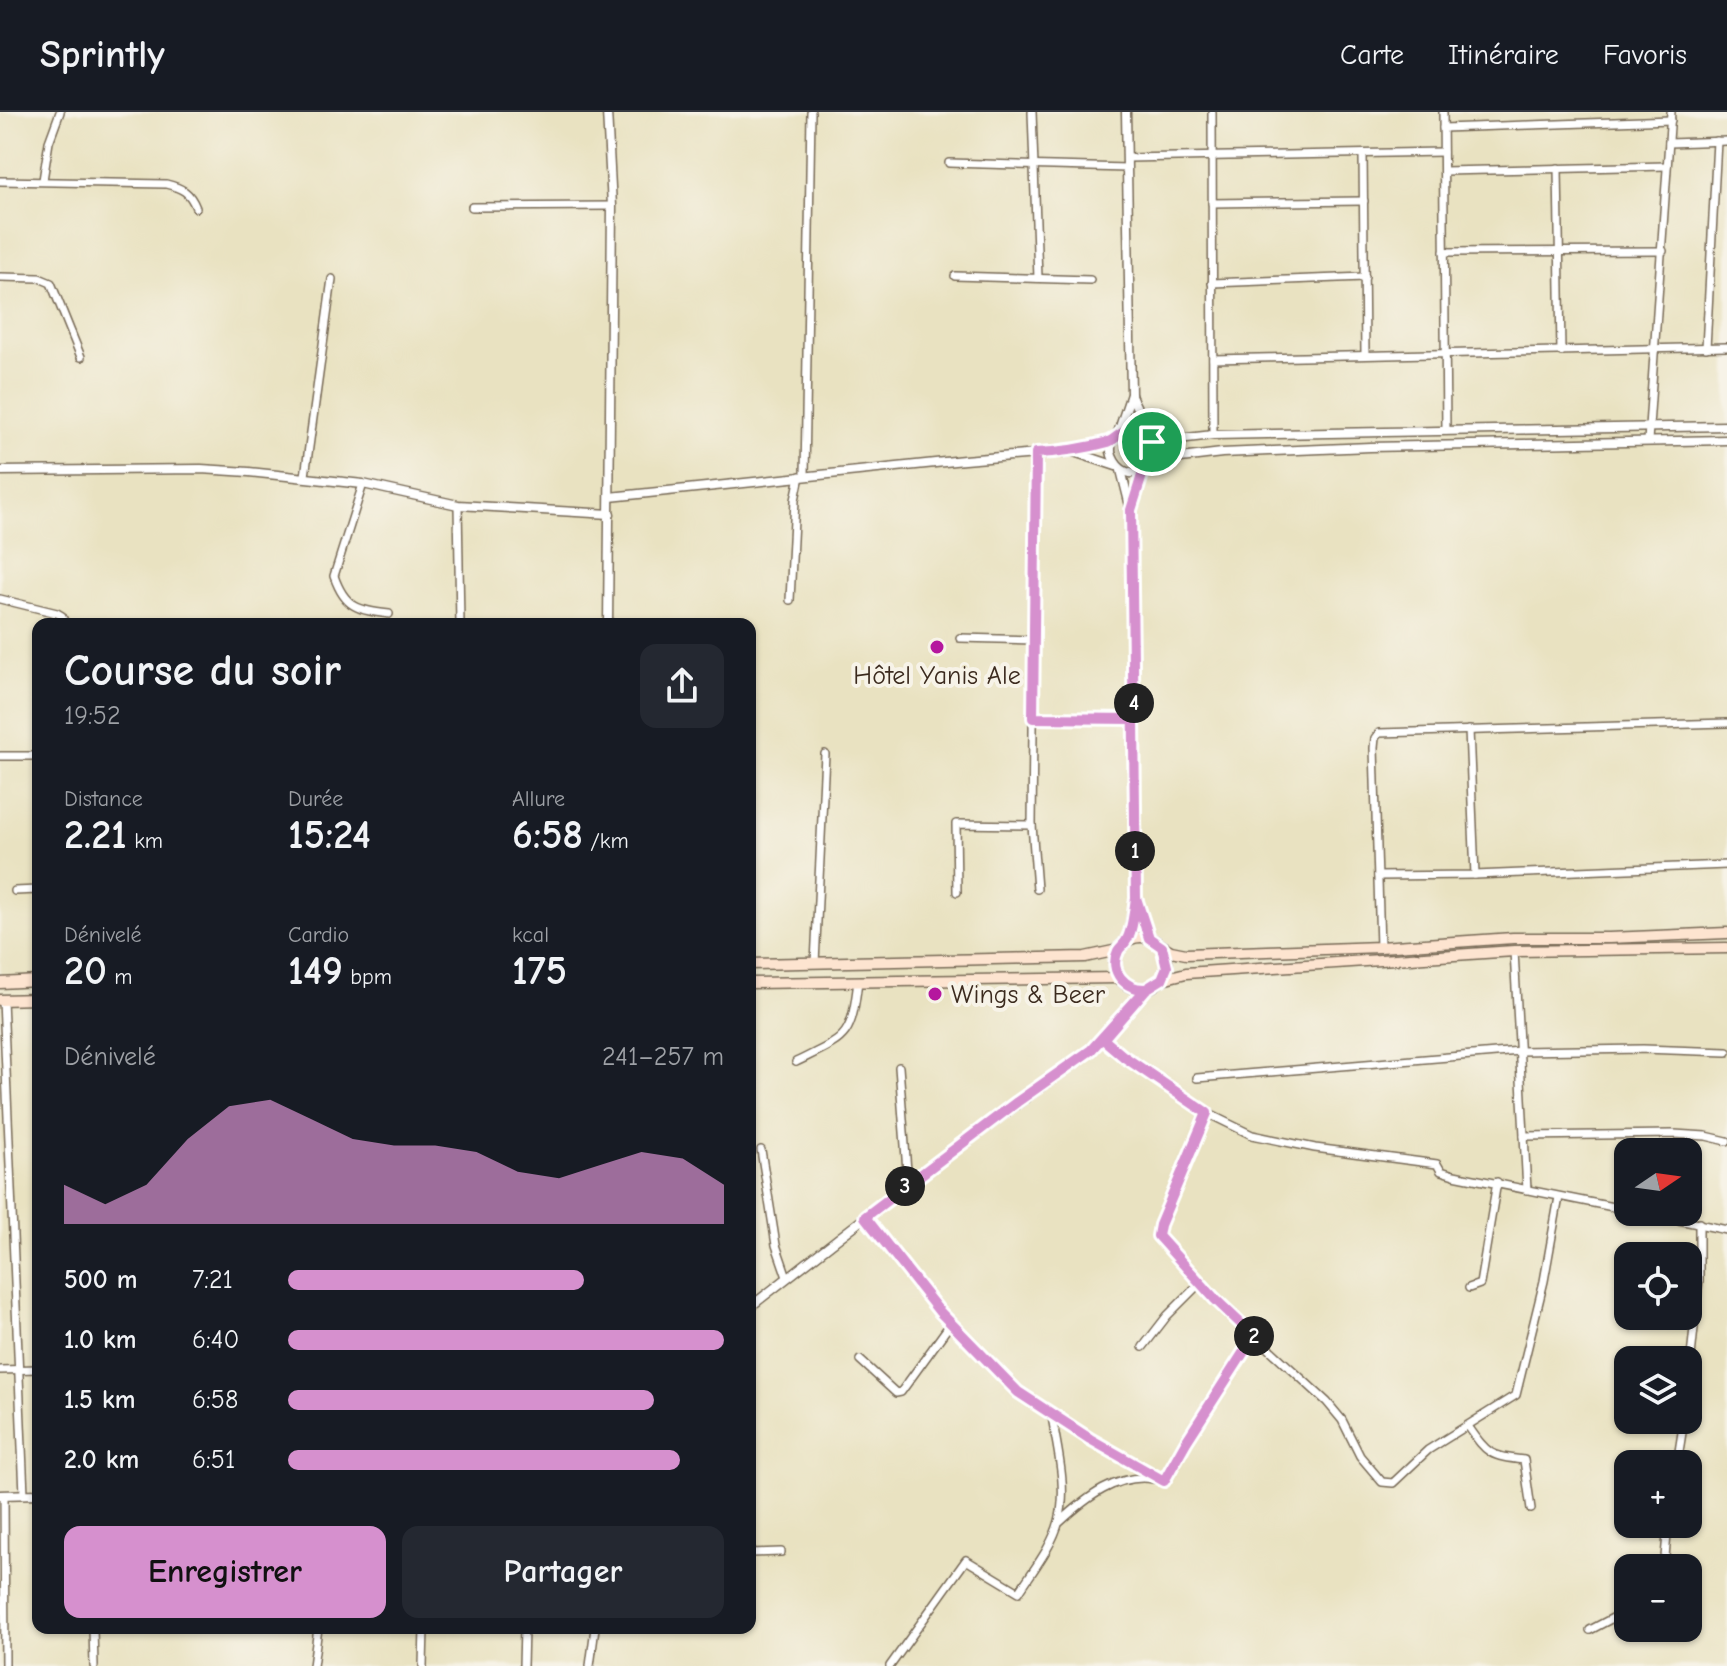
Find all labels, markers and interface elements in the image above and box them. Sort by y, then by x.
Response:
text: Sprintly [40,33,165,77]
text: Carte [1340,39,1404,71]
text: Itinéraire [1448,39,1559,71]
text: Favoris [1603,39,1687,71]
pin [1118,408,1186,476]
icon: arrive [1130,420,1174,464]
marker: Hôtel Yanis Ale [928,638,946,656]
button: share [640,644,724,728]
text: Course du soir [64,645,341,696]
place label: Hôtel Yanis Ale [853,661,1021,691]
pin: 4 [1114,683,1154,723]
text: 4 [1129,690,1139,716]
text: 19:52 [64,701,121,731]
text: Distance [64,786,143,812]
text: Durée [288,786,343,812]
text: Allure [512,786,565,812]
text: 2.21 [64,812,127,858]
text: 15:24 [288,812,371,858]
text: 6:58 [512,812,583,858]
text: km [127,828,163,854]
text: /km [583,828,629,854]
pin: 1 [1115,831,1155,871]
text: 1 [1131,838,1139,864]
text: Dénivelé [64,922,142,948]
text: Cardio [288,922,349,948]
text: kcal [512,922,549,948]
text: 20 [64,948,107,994]
text: 149 [288,948,343,994]
text: 175 [512,948,567,994]
text: m [107,964,132,990]
text: bpm [343,964,392,990]
place label: Wings & Beer [951,980,1106,1010]
marker: Wings & Beer [926,985,944,1003]
text: Dénivelé [64,1042,156,1072]
text: 241–257 m [602,1042,724,1072]
north arrow [1614,1138,1702,1226]
map controls [1614,1138,1702,1642]
pin: 3 [885,1166,925,1206]
text: 3 [900,1173,910,1199]
button: locate [1614,1242,1702,1330]
text: 500 m [64,1265,138,1295]
text: 7:21 [192,1265,233,1295]
pin: 2 [1234,1316,1274,1356]
text: 2 [1249,1323,1259,1349]
text: 1.0 km [64,1325,136,1355]
text: 6:40 [192,1325,239,1355]
button: layers [1614,1346,1702,1434]
text: 1.5 km [64,1385,135,1415]
text: 6:58 [192,1385,238,1415]
text: 2.0 km [64,1445,139,1475]
text: 6:51 [192,1445,235,1475]
button: + [1614,1450,1702,1538]
button: Enregistrer [64,1526,386,1618]
button: Partager [402,1526,724,1618]
button: − [1614,1554,1702,1642]

